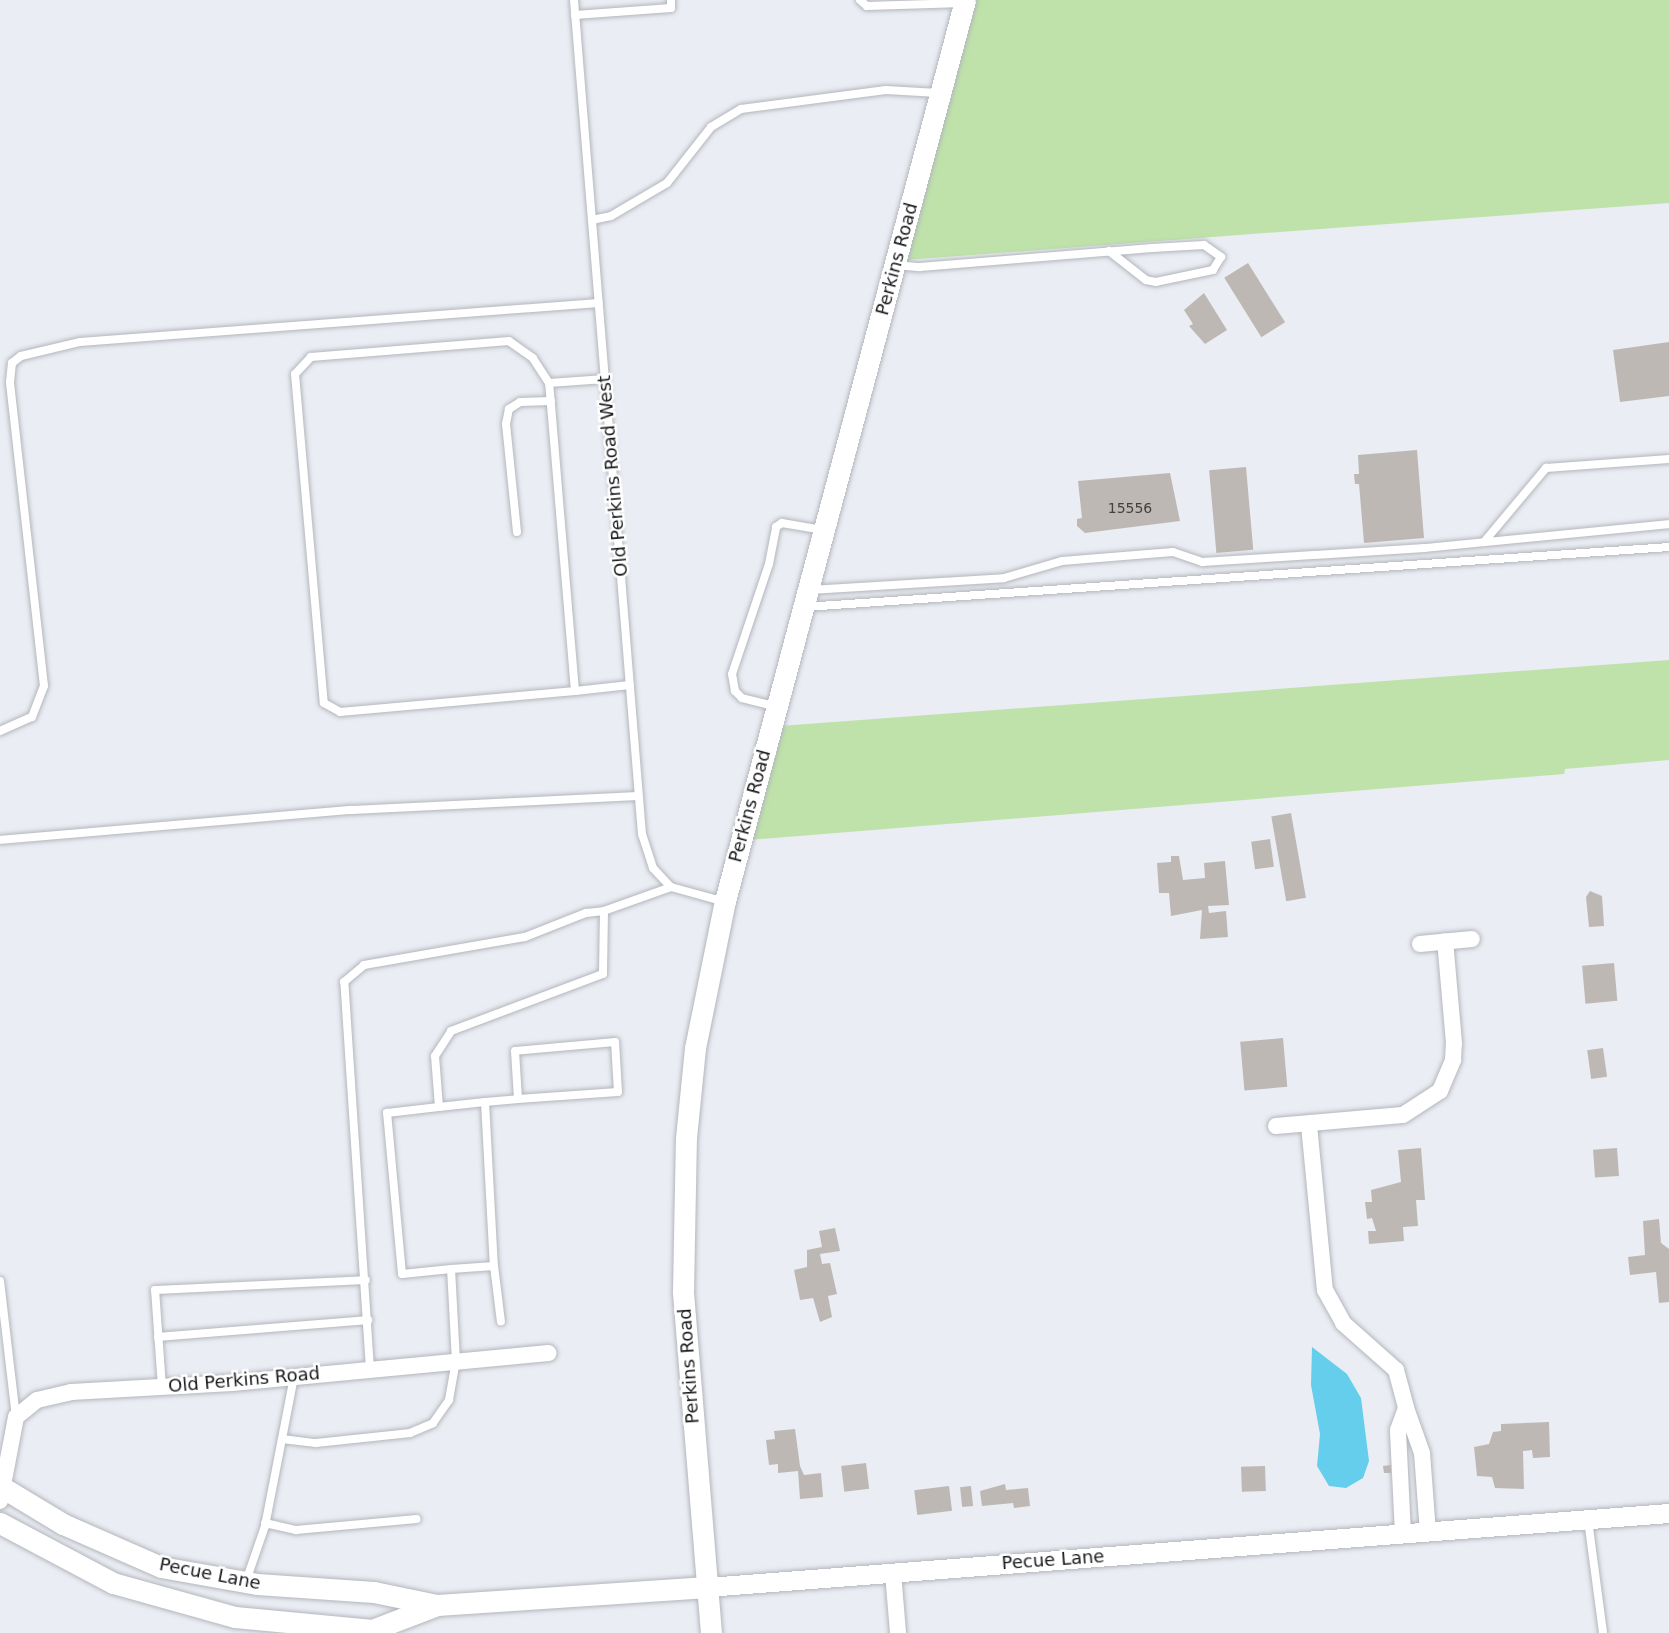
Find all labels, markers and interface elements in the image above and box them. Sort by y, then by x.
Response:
street label: Perkins Road [872,200,922,318]
street label: Old Perkins Road West [593,374,633,578]
house number: 15556 [1108,500,1152,516]
street label: Perkins Road [725,747,775,865]
street label: Perkins Road [674,1307,704,1425]
street label: Old Perkins Road [167,1363,321,1397]
street label: Pecue Lane [1001,1546,1105,1574]
street label: Pecue Lane [157,1554,263,1594]

